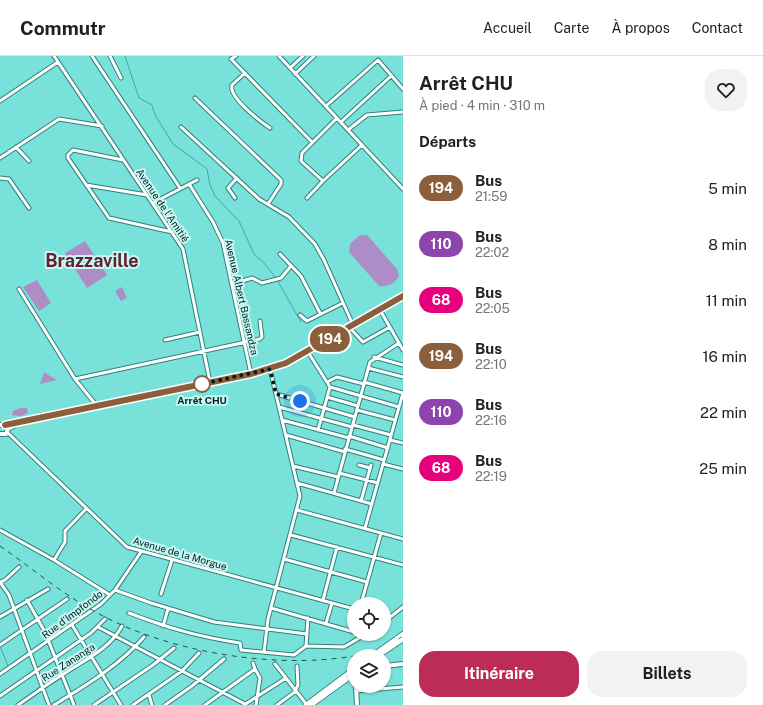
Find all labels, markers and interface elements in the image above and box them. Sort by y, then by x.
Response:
text: Commutr [20,17,106,39]
text: Accueil [483,20,532,36]
text: Carte [554,20,590,36]
text: À propos [612,20,670,36]
text: Contact [692,20,743,36]
button: heart [705,69,747,111]
text: Arrêt CHU [419,72,513,94]
text: À pied · 4 min · 310 m [419,98,545,113]
text: Départs [419,133,476,150]
street label: Avenue de l'Amitié [134,166,192,244]
text: Bus [475,172,502,189]
text: 194 [429,180,453,196]
text: 5 min [708,180,747,197]
text: 21:59 [475,189,507,204]
text: Bus [475,228,502,245]
text: 110 [430,236,452,252]
text: 8 min [708,236,747,253]
street label: Avenue Albert Bassandza [223,238,261,356]
text: 22:02 [475,245,509,260]
district label: Brazzaville [45,250,139,271]
text: Bus [475,284,502,301]
text: 68 [432,292,450,308]
text: 11 min [706,292,747,309]
text: 22:05 [475,301,510,316]
line badge: 194 [307,326,353,352]
text: 194 [318,331,342,347]
text: Bus [475,340,502,357]
text: 194 [429,348,453,364]
text: 16 min [702,348,747,365]
text: 22:10 [475,357,507,372]
marker: Arrêt CHU [193,375,211,393]
your location [290,391,310,411]
place label: Arrêt CHU [177,394,227,406]
text: Bus [475,396,502,413]
text: 110 [430,404,452,420]
text: 22 min [700,404,747,421]
text: 22:16 [475,413,507,428]
text: Bus [475,452,502,469]
text: 68 [432,460,450,476]
text: 25 min [699,460,747,477]
text: 22:19 [475,469,507,484]
street label: Avenue de la Morgue [132,534,229,572]
street label: Rue d'Impfondo [39,587,105,641]
map controls [347,597,391,693]
button: locate [347,597,391,641]
street label: Rue Zananga [39,640,97,684]
button: layers [347,649,391,693]
button: Itinéraire [419,651,579,697]
button: Billets [587,651,747,697]

